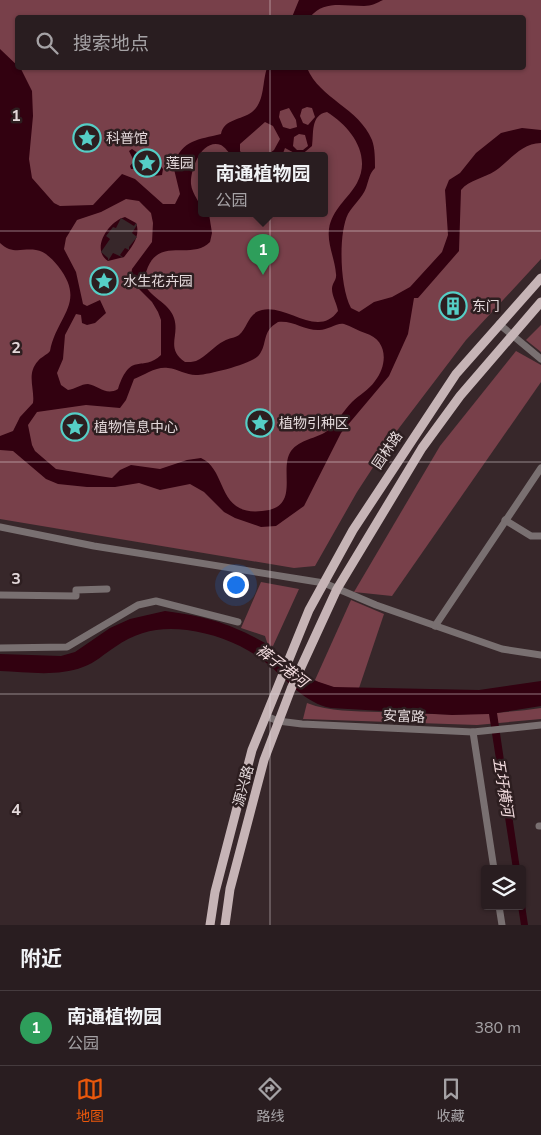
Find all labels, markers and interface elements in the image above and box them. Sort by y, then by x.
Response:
search box [15,15,526,70]
icon: search [33,29,61,57]
text: 搜索地点 [73,31,149,57]
text: 1 [11,105,21,127]
place icon: 科普馆 [72,123,102,153]
place label: 科普馆 [106,129,148,148]
place icon: 莲园 [132,148,162,178]
popup [198,152,328,217]
place label: 莲园 [166,154,194,173]
text: 南通植物园 [215,161,311,187]
text: 公园 [215,190,248,212]
pin: 1 [247,234,279,275]
place icon: 水生花卉园 [89,266,119,296]
place label: 水生花卉园 [123,272,193,291]
building icon: 东门 [438,291,468,321]
place label: 东门 [472,297,500,316]
text: 2 [11,337,21,359]
place icon: 植物引种区 [245,408,275,438]
place icon: 植物信息中心 [60,412,90,442]
place label: 植物引种区 [279,414,349,433]
place label: 植物信息中心 [94,418,178,437]
street label: 园林路 [368,428,407,473]
text: 3 [11,568,21,590]
your location [223,572,249,598]
water label: 裤子港河 [252,640,314,694]
street label: 安富路 [383,706,425,727]
water label: 五圩横河 [488,756,518,821]
street label: 源兴路 [229,763,258,809]
text: 4 [11,799,21,821]
map controls [481,865,526,910]
button: layers [481,865,526,910]
text: 附近 [20,945,62,973]
text: 南通植物园 [67,1004,162,1030]
text: 1 [31,1017,41,1039]
text: 380 m [474,1017,521,1039]
text: 公园 [67,1033,99,1055]
tab: 地图 [76,1075,104,1126]
tab: 路线 [256,1075,284,1126]
tab: 收藏 [437,1075,465,1126]

